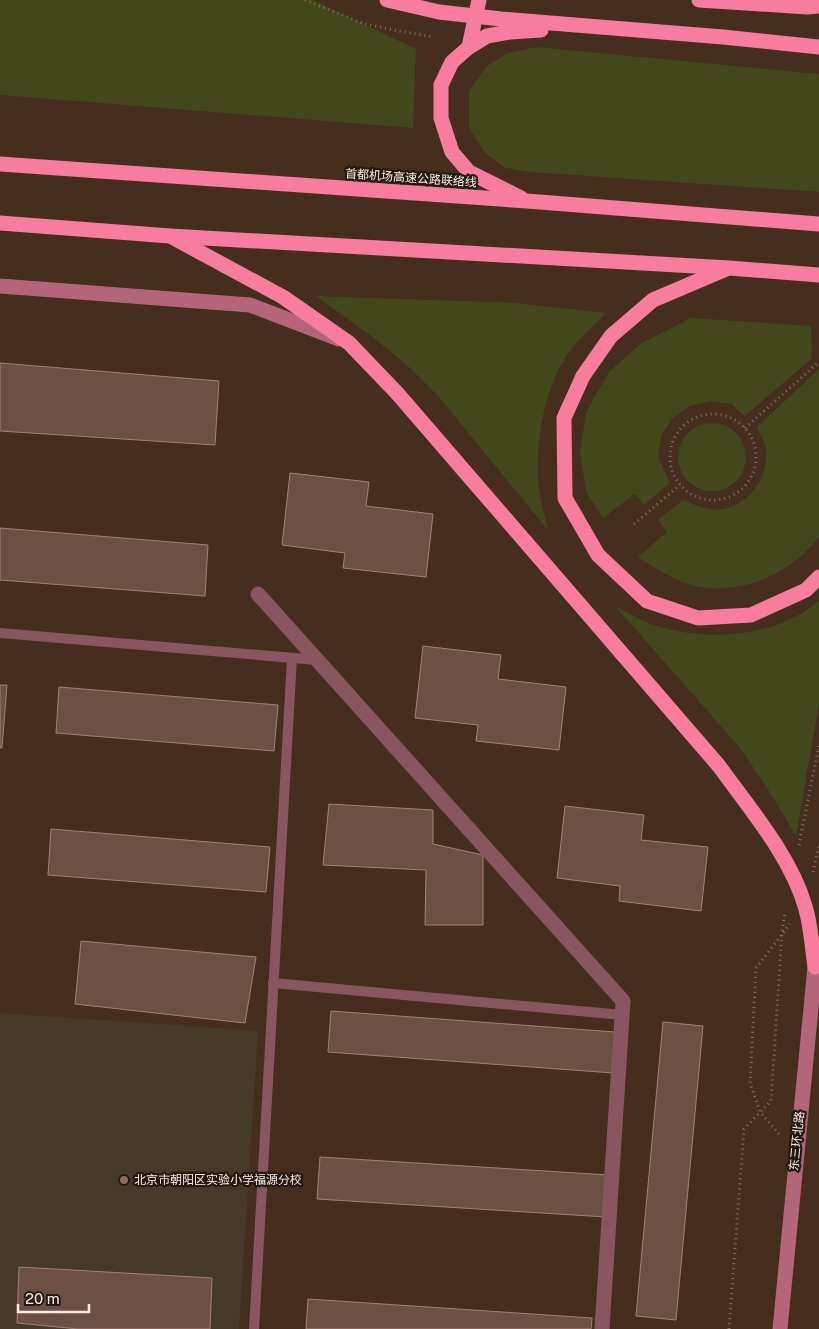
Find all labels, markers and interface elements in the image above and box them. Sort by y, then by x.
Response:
street label: 首都机场高速公路联络线 [345,166,477,190]
street label: 东三环北路 [787,1110,807,1172]
place label: 北京市朝阳区实验小学福源分校 [134,1173,302,1187]
marker: 北京市朝阳区实验小学福源分校 [118,1174,130,1186]
scale bar [18,1282,89,1314]
text: 20 m [25,1290,60,1307]

